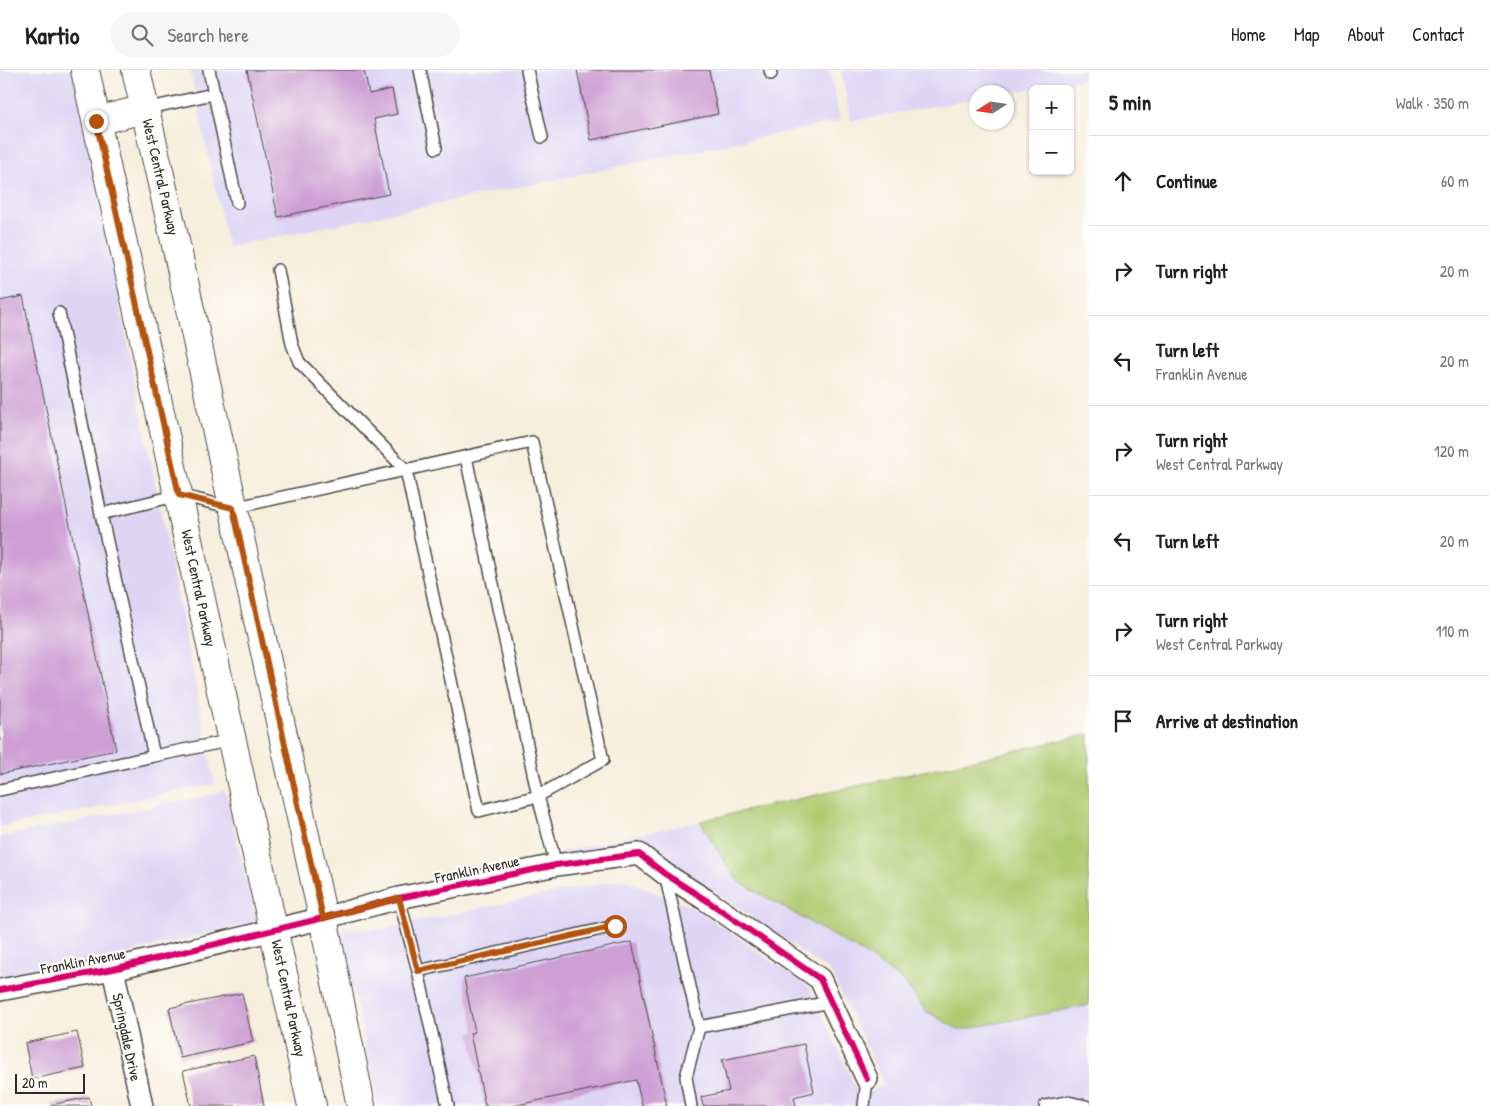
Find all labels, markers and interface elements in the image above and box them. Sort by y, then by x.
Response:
search box [110,12,460,57]
text: Kartio [25,19,80,51]
icon: search [128,21,156,49]
text: Search here [168,22,249,48]
text: Home [1231,22,1266,47]
text: Map [1294,22,1319,47]
text: About [1347,22,1384,47]
text: Contact [1412,22,1464,47]
north arrow [969,85,1014,130]
map controls [1029,85,1074,175]
button: + [1029,85,1074,130]
text: 5 min [1109,88,1151,117]
text: Walk · 350 m [1396,92,1469,114]
route end [85,110,108,133]
street label: West Central Parkway [137,117,185,237]
button: − [1029,130,1074,175]
icon: ahead [1109,167,1137,195]
text: Continue [1156,168,1217,194]
text: 60 m [1441,170,1469,192]
icon: right [1109,257,1137,285]
text: Turn right [1156,258,1227,284]
text: 20 m [1440,260,1469,282]
text: Turn left [1156,337,1219,363]
icon: left [1109,347,1137,375]
text: 20 m [1440,350,1469,372]
text: Franklin Avenue [1156,363,1248,385]
text: Turn right [1156,427,1227,453]
icon: right [1109,437,1137,465]
text: 120 m [1434,440,1469,462]
text: West Central Parkway [1156,453,1283,475]
icon: left [1109,527,1137,555]
street label: West Central Parkway [176,528,222,648]
text: Turn left [1156,528,1219,554]
text: 20 m [1440,530,1469,552]
text: Turn right [1156,607,1227,633]
icon: right [1109,617,1137,645]
text: 110 m [1436,620,1469,642]
text: West Central Parkway [1156,633,1283,655]
icon: arrive [1109,707,1137,735]
text: Arrive at destination [1156,708,1298,734]
street label: Franklin Avenue [432,850,521,888]
route start [604,915,627,938]
street label: West Central Parkway [266,938,312,1058]
street label: Franklin Avenue [38,942,127,980]
street label: Springdale Drive [107,991,147,1083]
scale bar [15,1071,85,1094]
text: 20 m [22,1073,48,1092]

